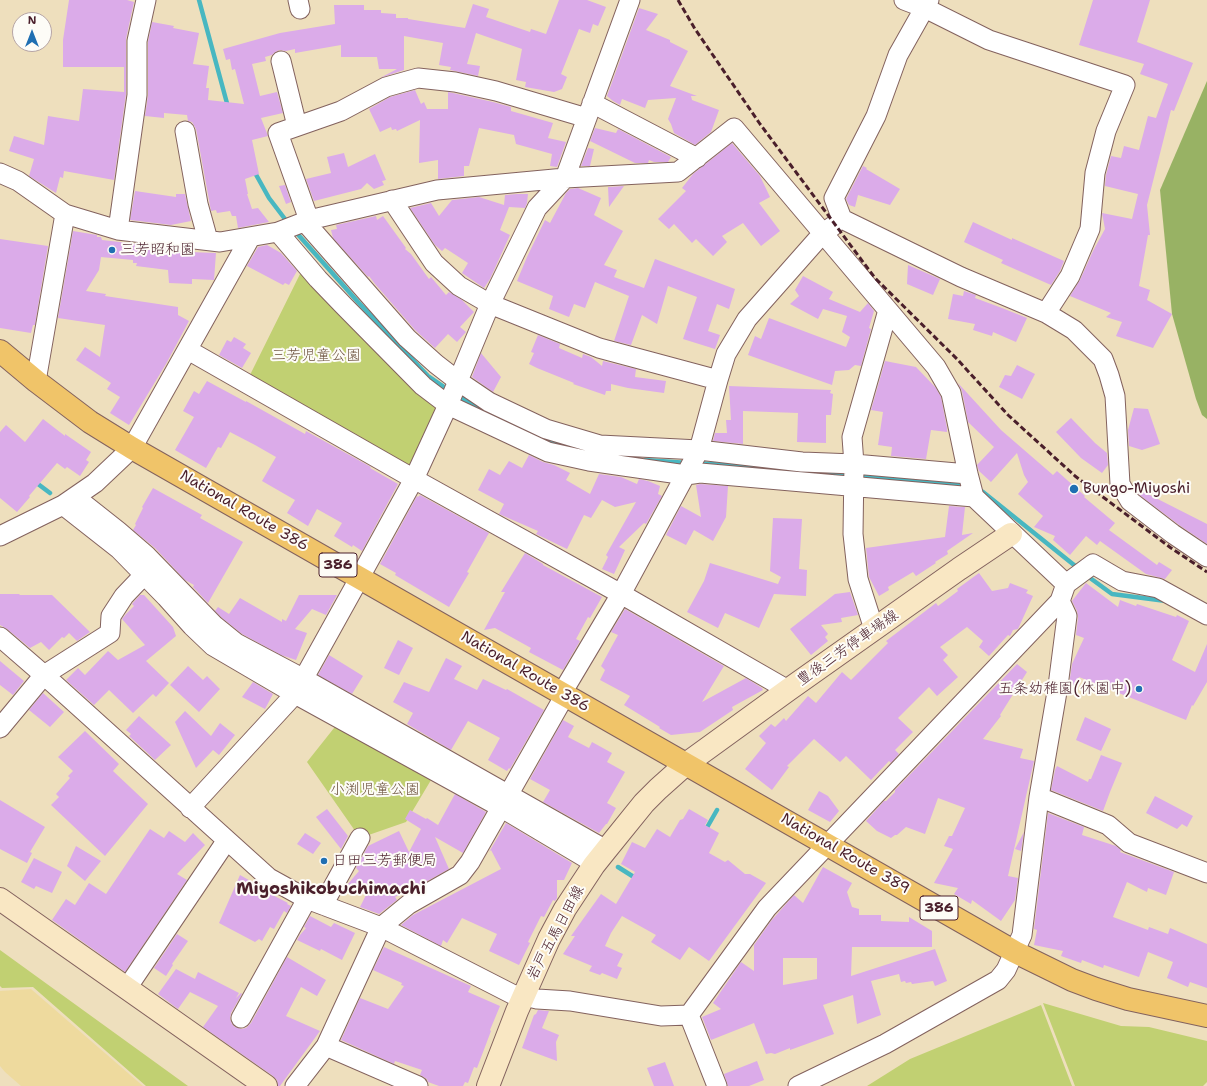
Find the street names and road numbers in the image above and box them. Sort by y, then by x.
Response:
street label: National Route 386 [176,467,312,555]
road number: 386 [319,553,357,577]
street label: 豊後三芳停車場線 [794,606,902,690]
street label: National Route 386 [457,628,593,716]
street label: National Route 389 [778,810,912,898]
street label: 岩戸五馬日田線 [523,882,589,984]
road number: 386 [920,896,958,920]

